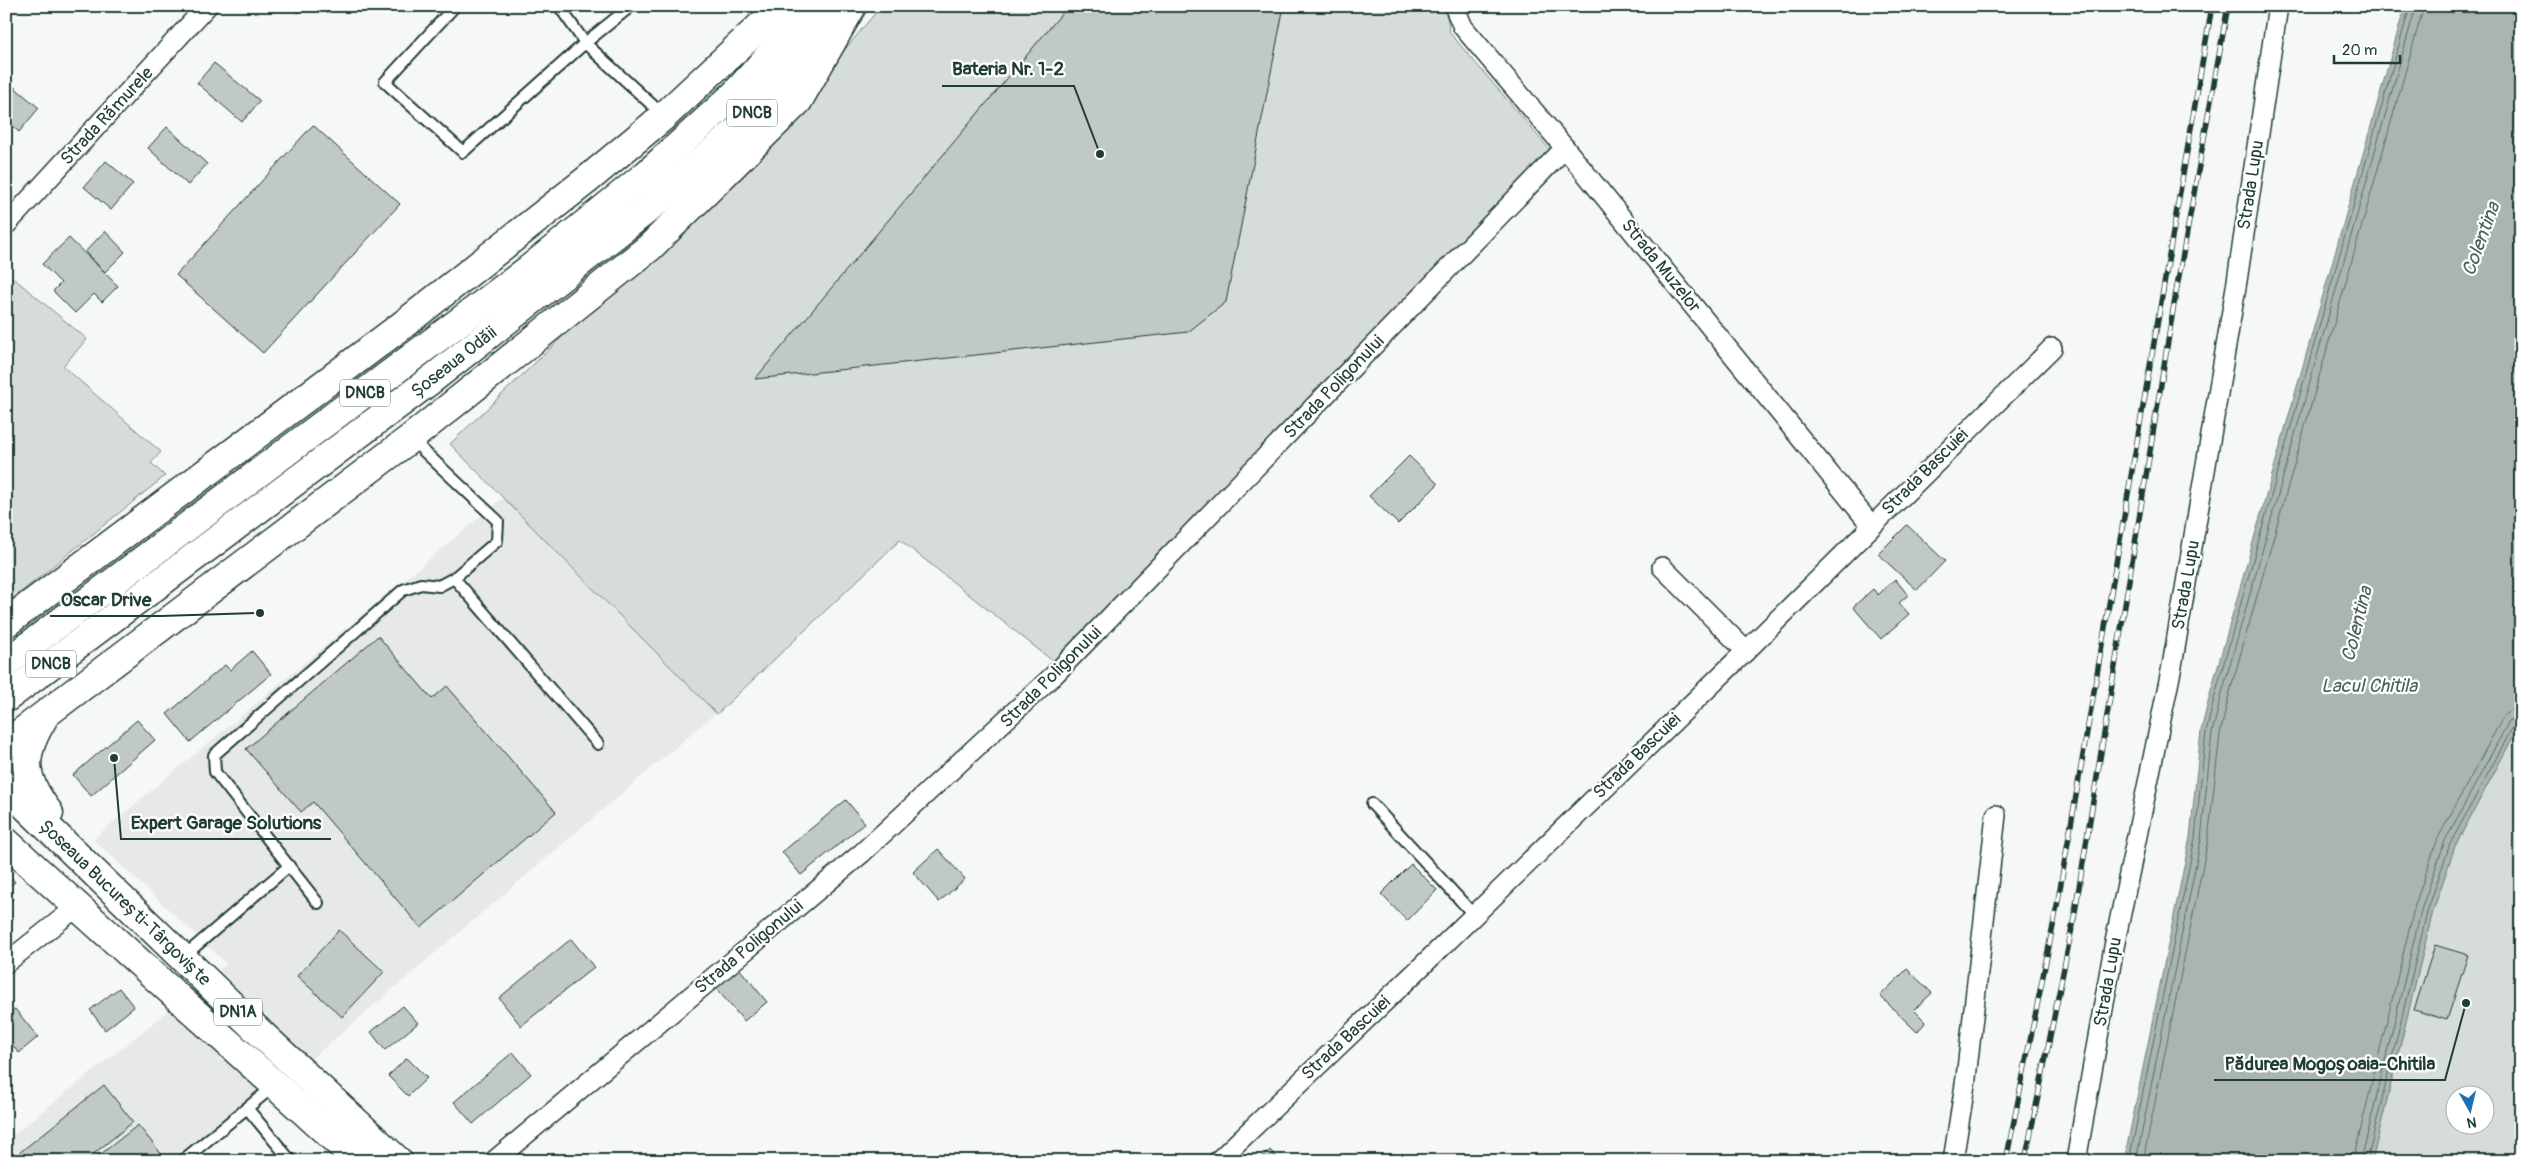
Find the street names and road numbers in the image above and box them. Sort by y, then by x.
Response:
street label: Strada Rămurele [55,62,159,170]
road number: DNCB [727,100,777,126]
street label: Strada Lupu [2233,139,2269,231]
street label: Strada Muzelor [1616,214,1706,318]
street label: Șoseaua Odăii [406,321,502,403]
street label: Strada Poligonului [1279,330,1389,444]
road number: DNCB [340,379,390,406]
street label: Strada Bascuiei [1877,424,1973,520]
street label: Strada Lupu [2167,538,2205,632]
street label: Strada Poligonului [995,621,1107,733]
road number: DNCB [26,651,76,678]
street label: Strada Bascuiei [1588,708,1686,804]
street label: Șoseaua București-Târgoviște [34,815,216,991]
street label: Strada Poligonului [690,895,808,999]
street label: Strada Lupu [2089,935,2127,1029]
street label: Strada Bascuiei [1297,991,1395,1085]
road number: DN1A [214,999,262,1026]

